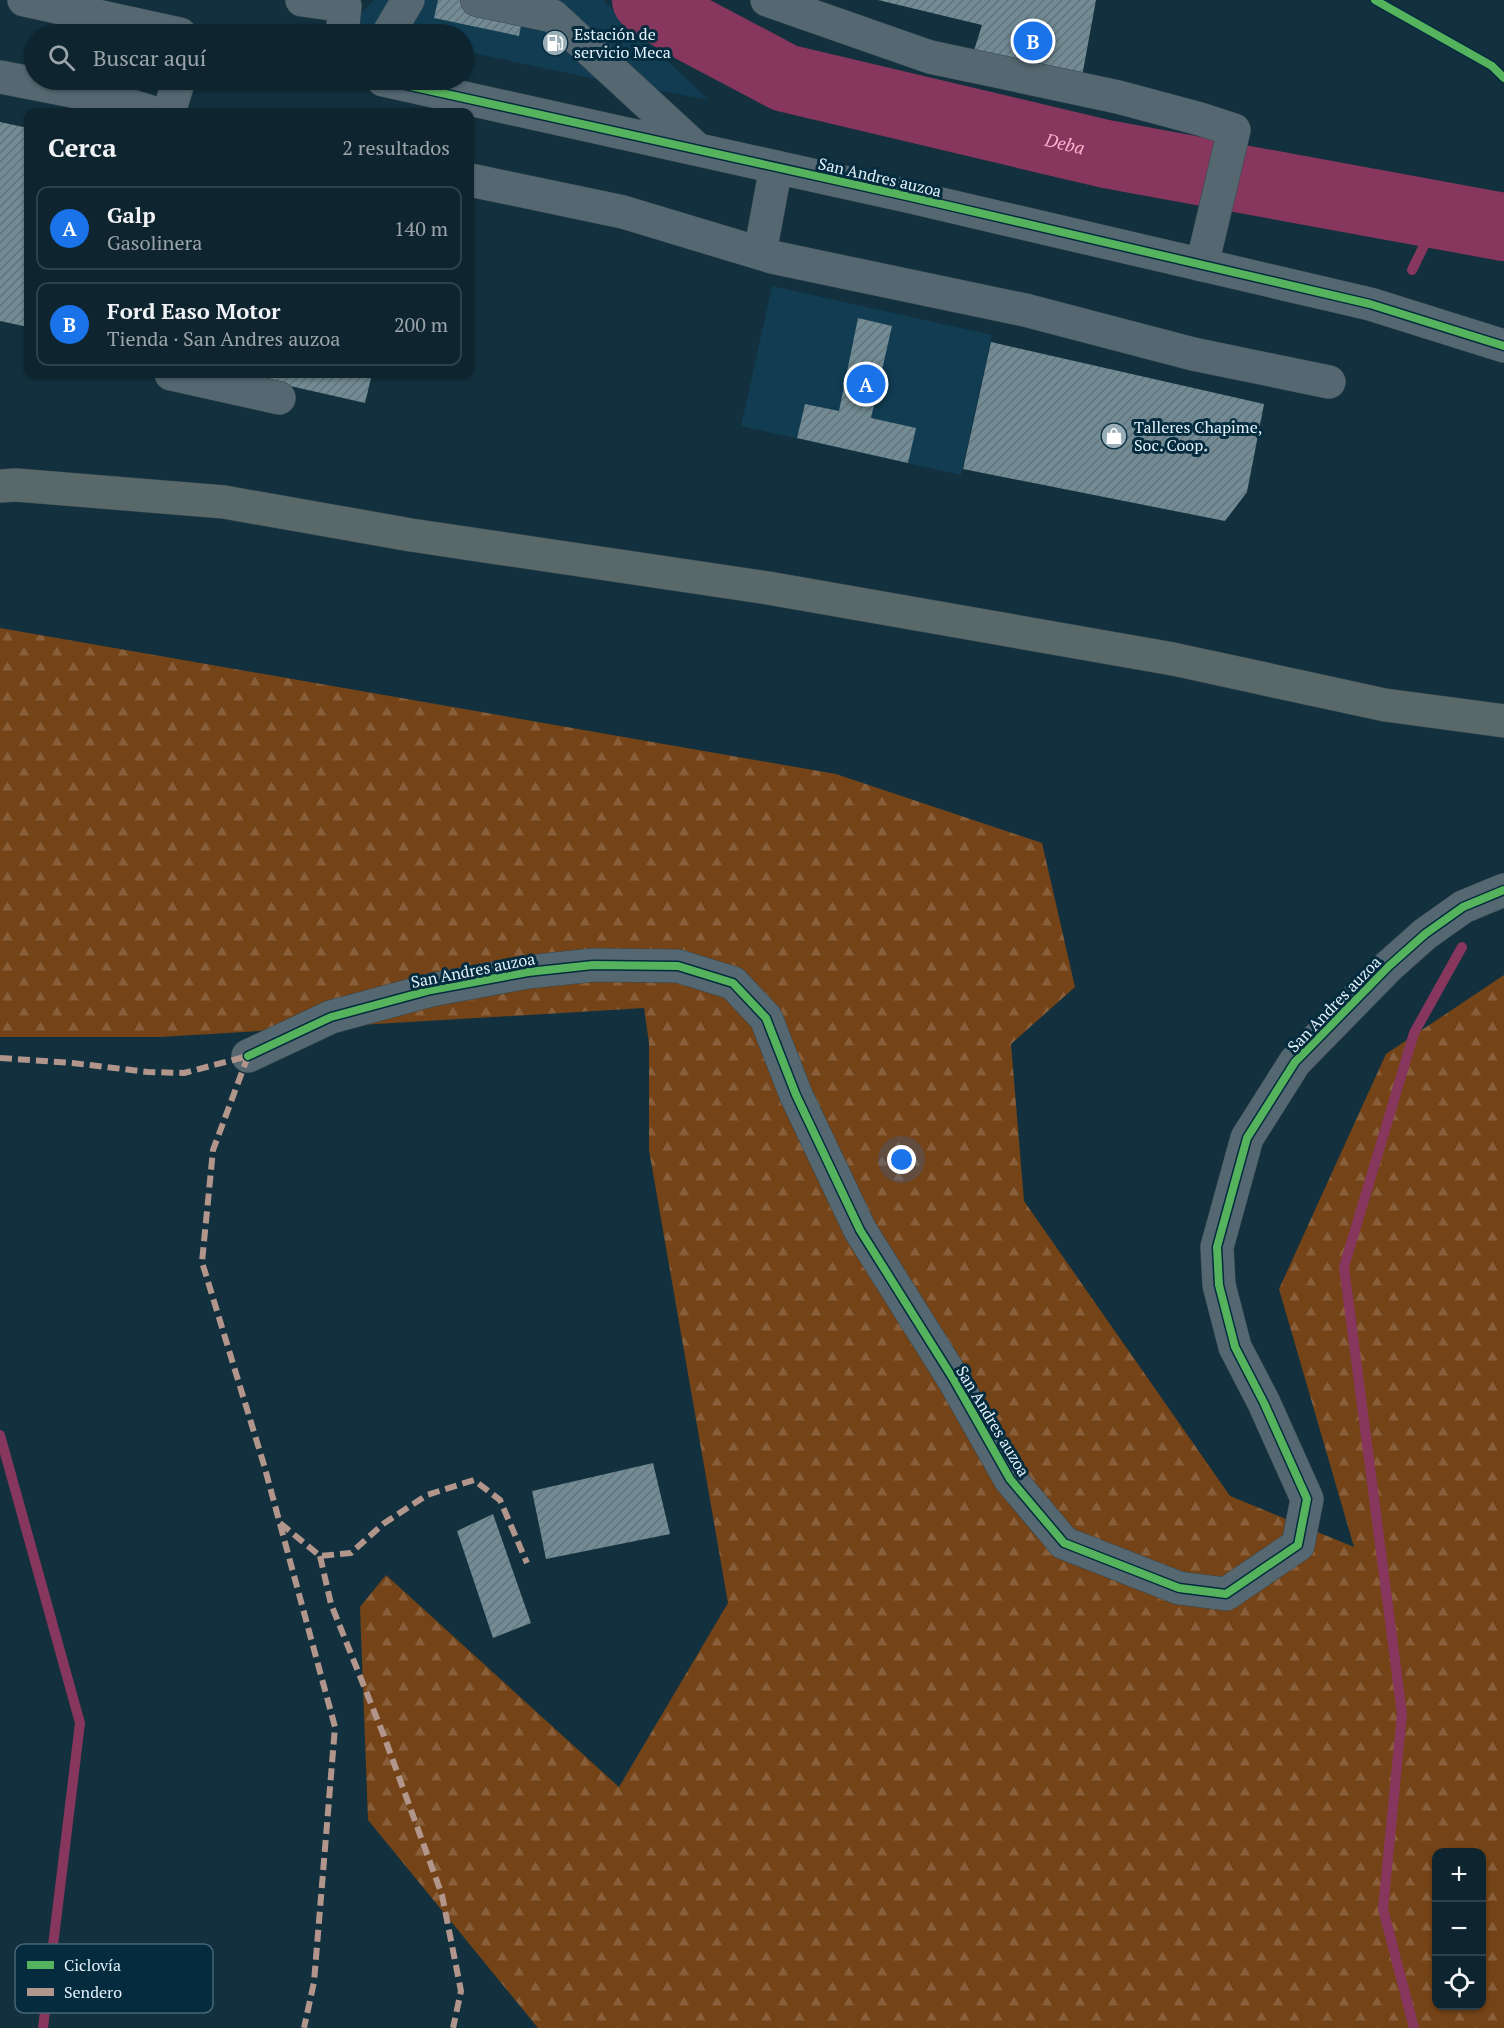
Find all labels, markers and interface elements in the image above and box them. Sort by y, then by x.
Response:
pin: B [1014,18,1052,63]
place label: Estación de servicio Meca [574,23,671,63]
search box [24,24,474,90]
fuel station icon: Estación de servicio Meca [540,28,570,58]
icon: search [45,41,78,74]
text: Buscar aquí [93,43,206,72]
water label: Deba [1042,127,1087,160]
text: Cerca [48,130,117,164]
text: 2 resultados [342,134,450,161]
street label: San Andres auzoa [816,152,944,202]
text: Galp [107,200,156,229]
text: A [62,215,77,242]
text: 140 m [394,215,448,242]
text: Gasolinera [107,229,202,256]
text: Ford Easo Motor [107,296,281,325]
text: B [63,311,76,338]
text: 200 m [394,311,448,338]
text: Tienda · San Andres auzoa [107,325,340,352]
pin: A [846,362,886,406]
place label: Talleres Chapime, Soc. Coop. [1134,416,1262,456]
shop icon: Talleres Chapime, Soc. Coop. [1099,421,1129,451]
street label: San Andres auzoa [409,947,537,993]
street label: San Andres auzoa [1282,951,1386,1057]
your location [887,1145,916,1174]
street label: San Andres auzoa [951,1361,1035,1481]
map controls [1432,1848,1486,2010]
button: + [1432,1848,1486,1902]
button: − [1432,1902,1486,1956]
legend [15,1944,213,2013]
text: Ciclovía [64,1954,121,1976]
button: locate [1432,1956,1486,2010]
text: Sendero [64,1981,122,2003]

